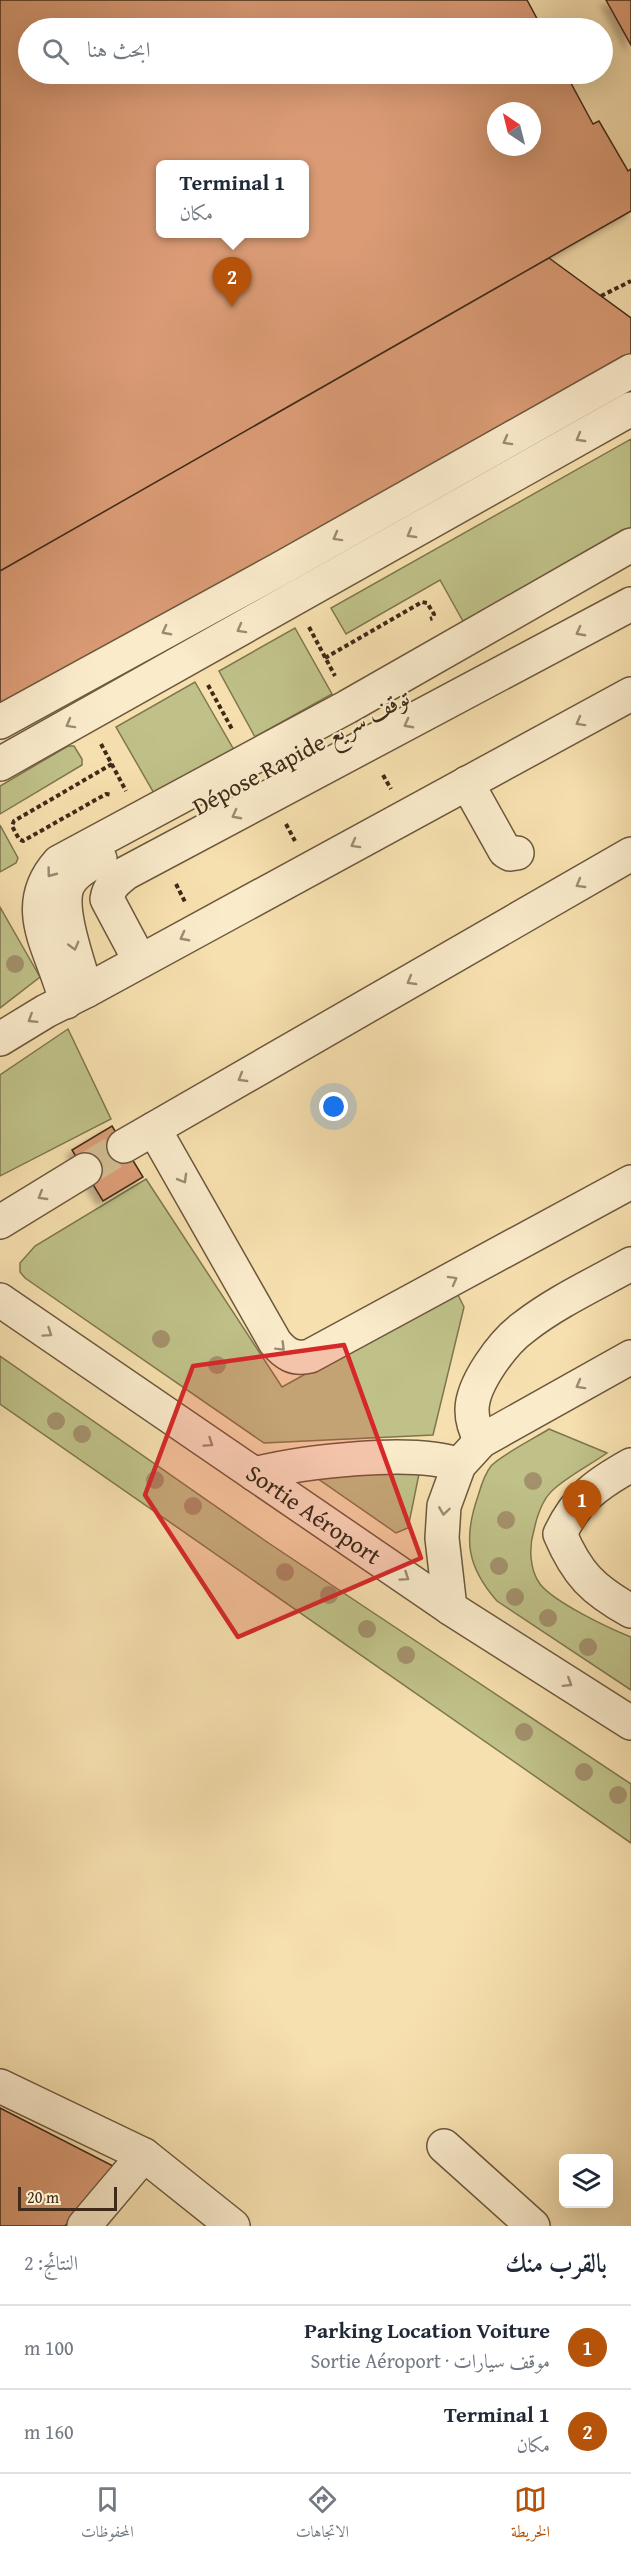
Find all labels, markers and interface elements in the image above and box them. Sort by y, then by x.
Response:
search box [18,18,613,84]
text: ابحث هنا [87,33,151,65]
icon: search [39,35,72,68]
north arrow [487,102,541,156]
popup [156,160,309,238]
text: Terminal 1 [179,166,286,198]
text: مكان [179,198,213,227]
pin: 2 [212,258,252,307]
one-way arrow [576,431,586,442]
one-way arrow [503,434,513,445]
one-way arrow [406,527,417,538]
one-way arrow [333,530,343,541]
one-way arrow [236,622,247,634]
one-way arrow [162,624,173,635]
one-way arrow [575,625,586,636]
street label: Dépose Rapide توقف سريع [186,679,418,828]
one-way arrow [575,715,586,726]
one-way arrow [66,717,76,728]
one-way arrow [404,717,414,728]
one-way arrow [231,808,242,819]
one-way arrow [351,837,361,848]
one-way arrow [47,866,58,877]
one-way arrow [576,876,586,888]
one-way arrow [180,930,190,941]
one-way arrow [67,941,80,951]
one-way arrow [407,973,417,985]
one-way arrow [28,1011,38,1023]
one-way arrow [238,1071,248,1082]
your location [319,1092,348,1121]
one-way arrow [175,1173,187,1184]
one-way arrow [38,1188,48,1200]
one-way arrow [447,1276,457,1287]
one-way arrow [42,1326,53,1337]
one-way arrow [274,1341,285,1351]
one-way arrow [576,1378,586,1389]
one-way arrow [202,1436,213,1447]
street label: Sortie Aéroport [239,1455,389,1573]
pin: 1 [562,1480,602,1530]
one-way arrow [439,1507,451,1516]
one-way arrow [398,1570,409,1581]
one-way arrow [562,1676,572,1688]
map controls [559,2154,613,2208]
button: layers [559,2154,613,2208]
scale bar [18,2184,117,2212]
text: 20 m [27,2185,59,2209]
text: بالقرب منك [505,2243,607,2282]
text: النتائج: 2 [24,2248,78,2277]
text: Parking Location Voiture [304,2314,550,2346]
text: 100 m [24,2333,74,2362]
text: 1 [582,2333,593,2362]
text: موقف سيارات · Sortie Aéroport [310,2346,550,2375]
text: Terminal 1 [444,2398,550,2430]
text: 160 m [24,2417,74,2446]
text: 2 [582,2417,593,2446]
text: مكان [516,2430,550,2459]
tab: المحفوظات [81,2483,134,2547]
tab: الاتجاهات [296,2483,349,2547]
tab: الخريطة [511,2483,550,2547]

